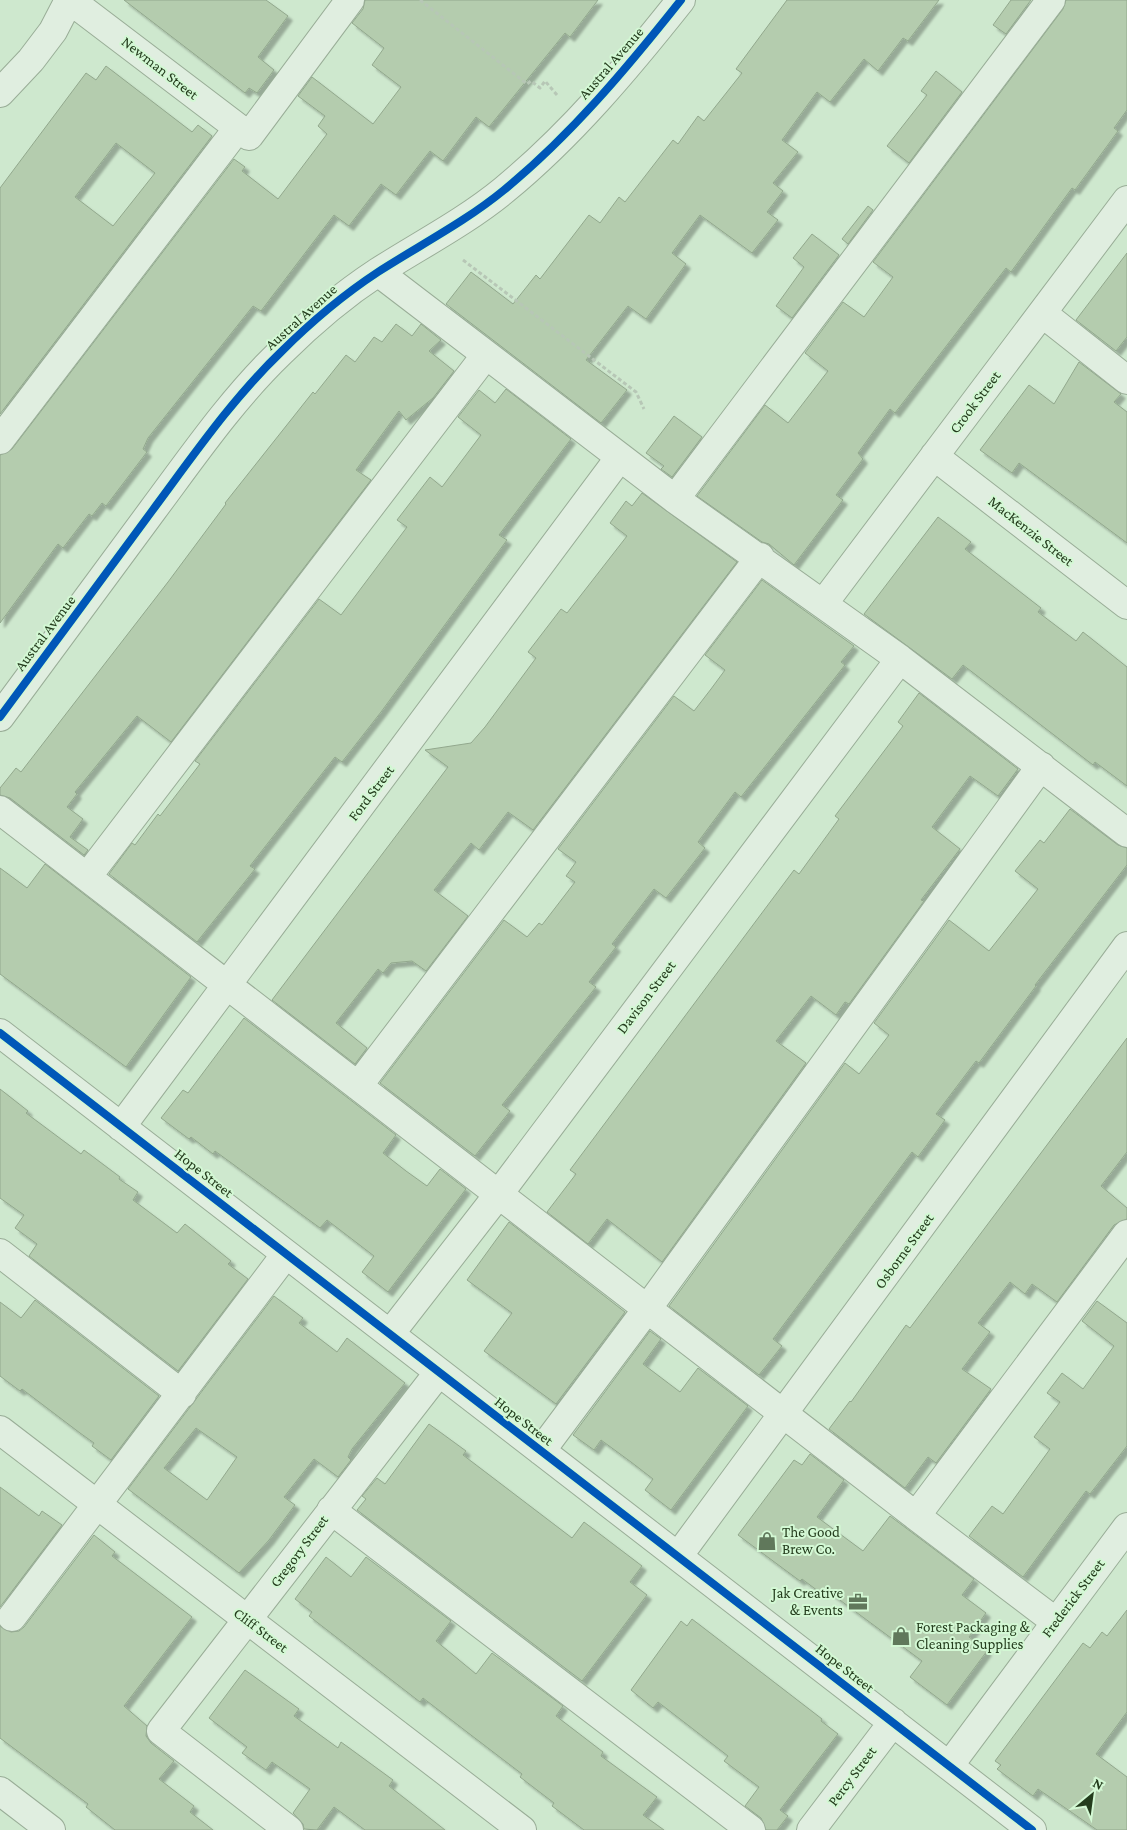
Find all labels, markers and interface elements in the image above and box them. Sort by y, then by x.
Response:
street label: Austral Avenue [575,23,647,102]
street label: Newman Street [119,33,202,103]
street label: Austral Avenue [262,281,340,353]
street label: Crook Street [946,367,1004,436]
street label: MacKenzie Street [985,493,1078,570]
street label: Austral Avenue [11,592,79,674]
street label: Ford Street [345,761,398,824]
street label: Davison Street [613,957,679,1037]
street label: Hope Street [171,1145,237,1202]
street label: Osborne Street [871,1209,937,1292]
street label: Hope Street [491,1393,557,1450]
street label: Gregory Street [267,1511,333,1591]
place label: The Good Brew Co. [782,1524,840,1557]
shop icon: The Good Brew Co. [756,1530,778,1552]
street label: Frederick Street [1038,1555,1108,1640]
place label: Jak Creative & Events [770,1585,843,1618]
office icon: Jak Creative & Events [847,1591,869,1613]
street label: Cliff Street [231,1604,292,1656]
place label: Forest Packaging & Cleaning Supplies [916,1619,1031,1653]
shop icon: Forest Packaging & Cleaning Supplies [890,1625,912,1647]
street label: Hope Street [812,1640,878,1697]
street label: Percy Street [825,1742,881,1809]
north arrow [1067,1770,1117,1820]
text: N [1090,1774,1107,1793]

